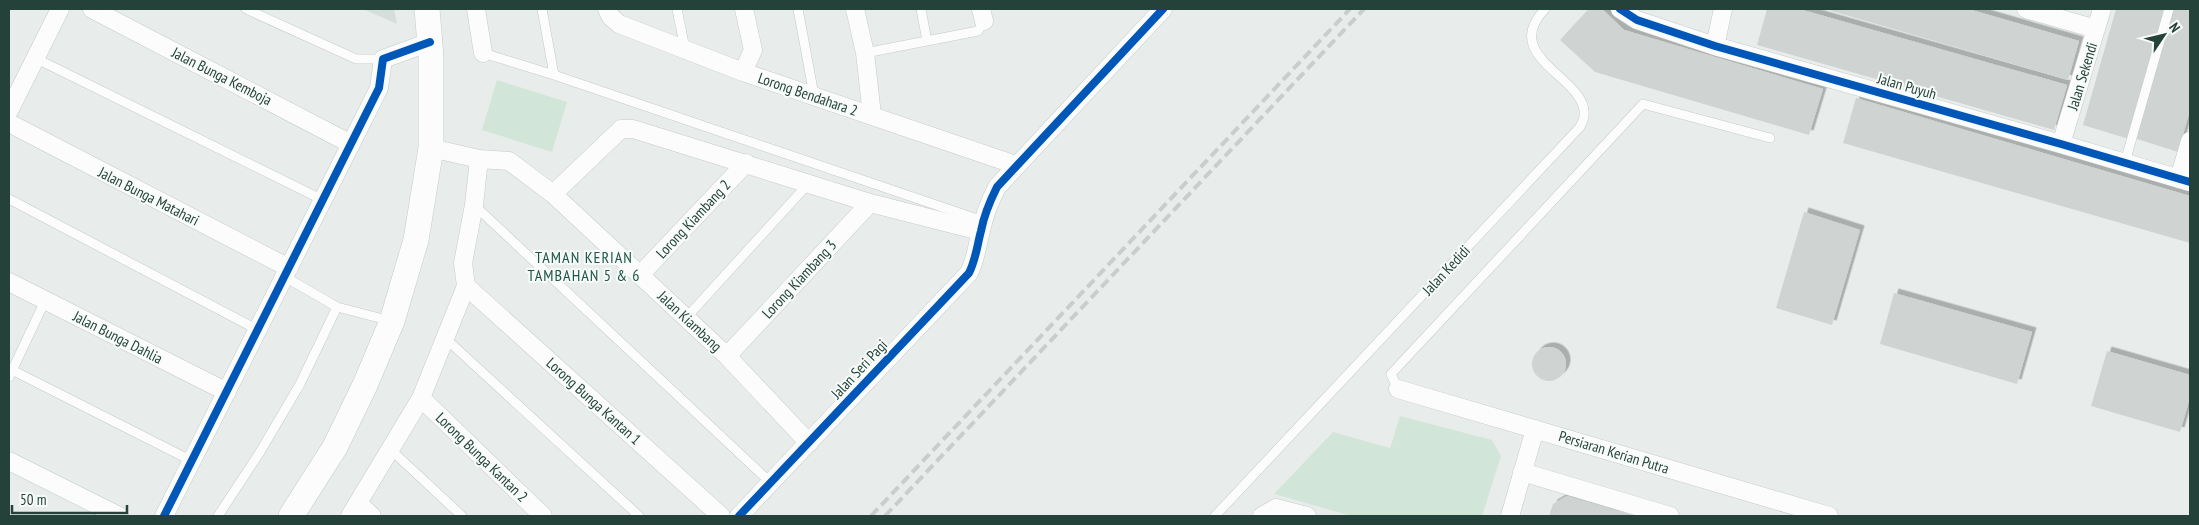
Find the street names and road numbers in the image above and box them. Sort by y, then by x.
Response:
street label: Jalan Sekendi [2062,40,2101,113]
street label: Jalan Bunga Kemboja [168,42,275,109]
street label: Lorong Bendahara 2 [756,68,860,120]
street label: Jalan Puyuh [1874,68,1939,103]
street label: Jalan Bunga Matahari [95,162,202,230]
street label: Lorong Kiambang 2 [652,176,734,262]
street label: Lorong Kiambang 3 [758,236,840,322]
street label: Jalan Kedidi [1417,241,1474,300]
street label: Jalan Kiambang [653,286,726,356]
street label: Jalan Bunga Dahlia [69,306,166,368]
street label: Jalan Seri Pagi [826,335,891,403]
street label: Lorong Bunga Kantan 1 [543,353,645,449]
street label: Lorong Bunga Kantan 2 [432,408,532,506]
street label: Persiaran Kerian Putra [1557,426,1671,478]

